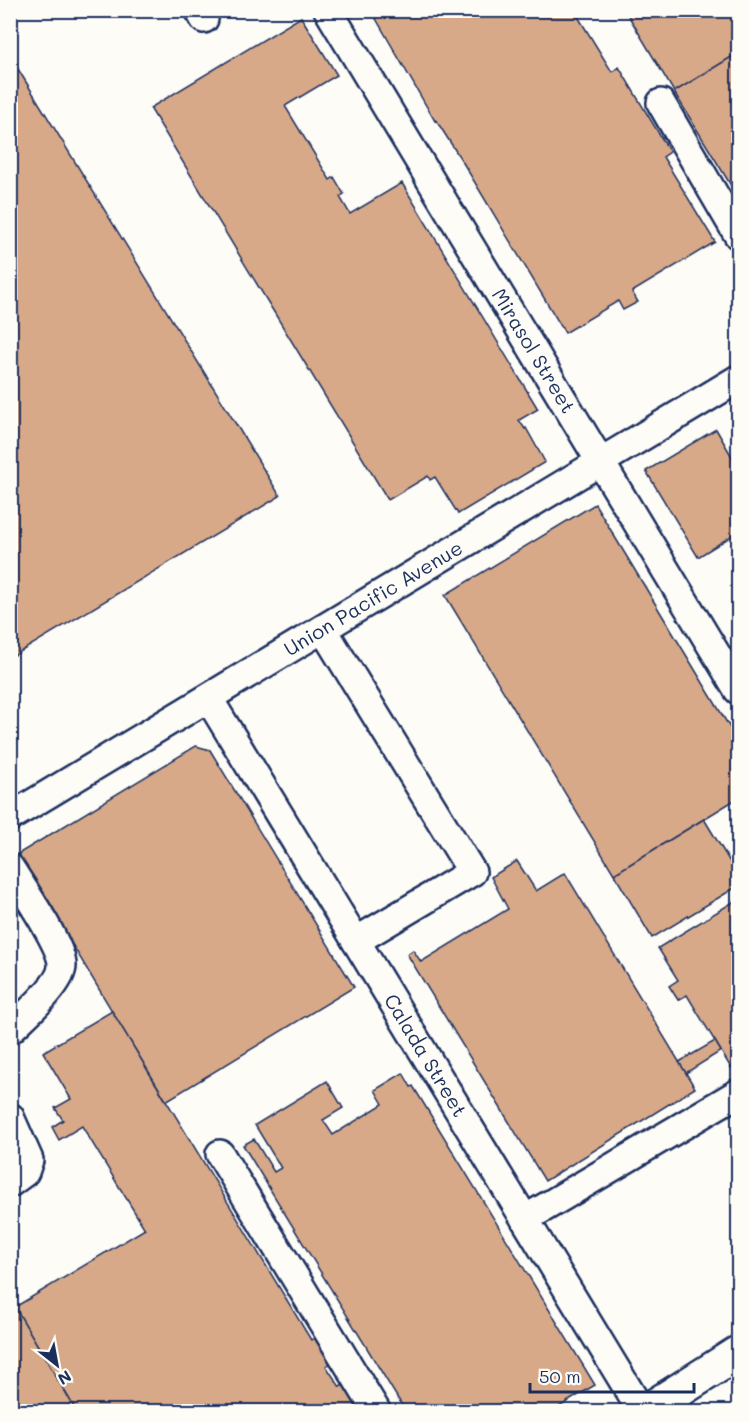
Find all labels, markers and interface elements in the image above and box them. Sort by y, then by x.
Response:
street label: Mirasol Street [487,283,582,418]
street label: Union Pacific Avenue [279,534,467,661]
street label: Calada Street [379,989,474,1121]
north arrow [27,1335,87,1395]
scale bar [530,1356,694,1394]
text: 50 m [539,1364,581,1388]
text: N [54,1366,76,1390]

